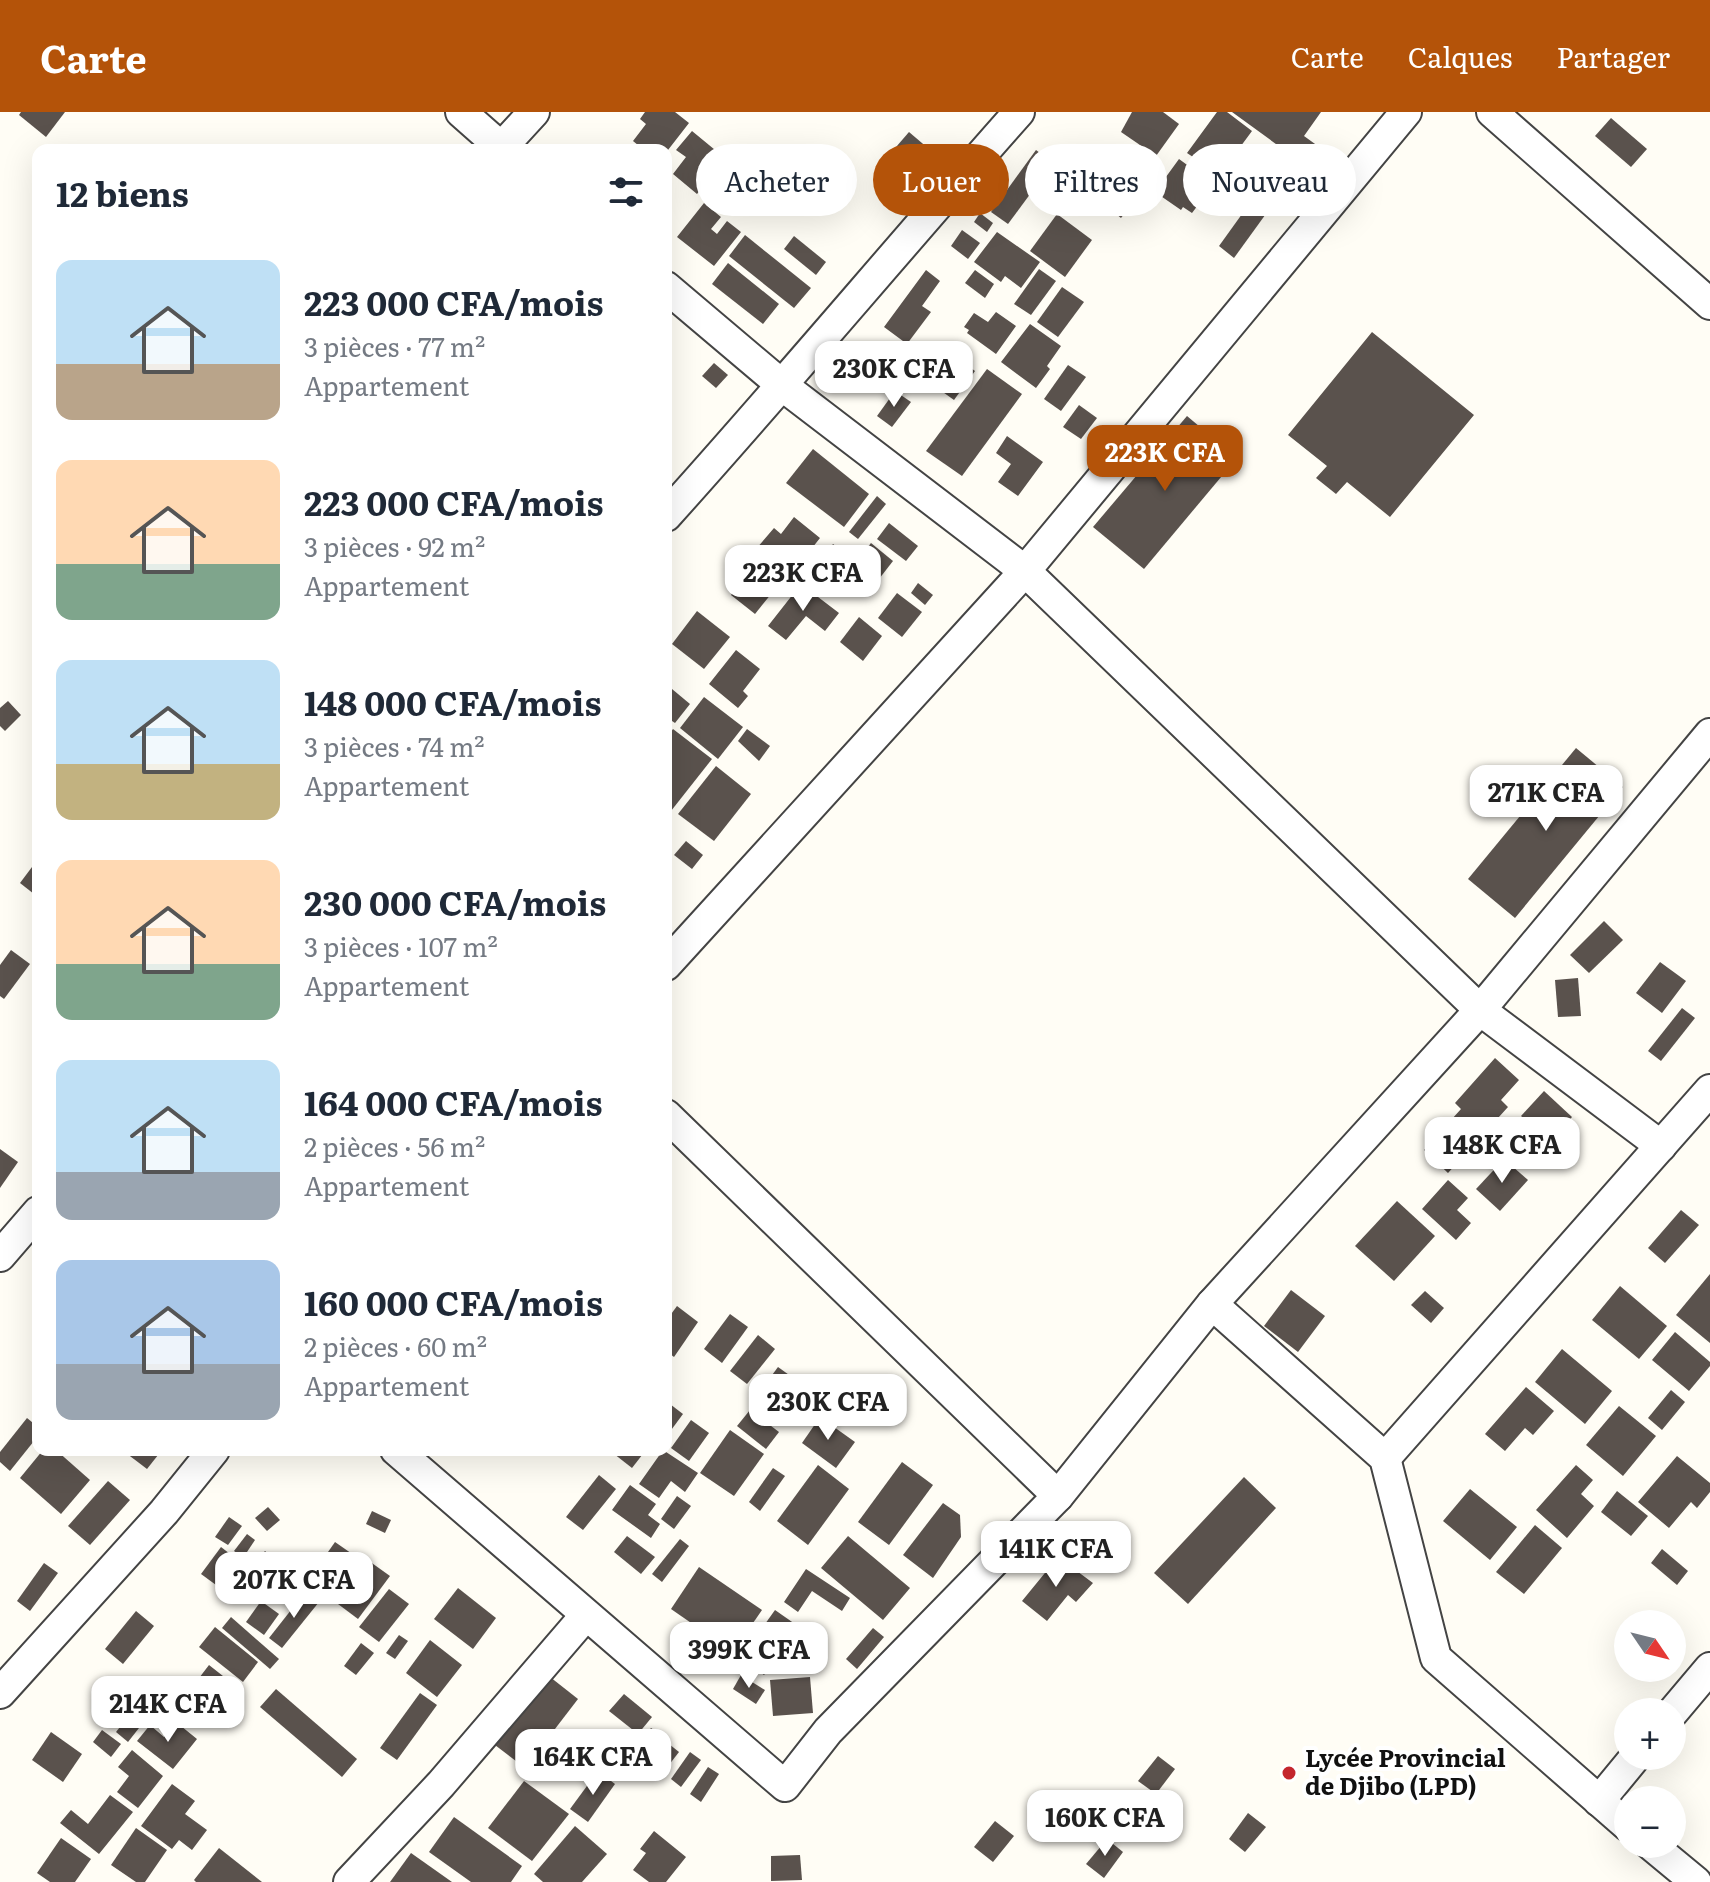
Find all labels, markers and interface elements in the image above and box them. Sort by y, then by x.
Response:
text: Carte [40,28,147,85]
text: Carte [1291,35,1364,77]
text: Calques [1408,35,1512,77]
text: Partager [1556,35,1670,77]
chip: Acheter [696,144,857,216]
chip: Louer [873,144,1009,216]
chip: Filtres [1025,144,1167,216]
chip: Nouveau [1183,144,1356,216]
text: 12 biens [56,167,189,217]
icon: filters [604,170,648,214]
text: 223 000 CFA/mois [304,276,604,326]
icon: home [120,292,216,388]
text: 3 pièces · 77 m² [304,326,485,365]
pin: 230K CFA [811,341,977,409]
text: 230K CFA [833,347,955,386]
text: Appartement [304,365,469,404]
pin: 223K CFA [1082,425,1248,493]
text: 223K CFA [1105,431,1225,470]
text: 223 000 CFA/mois [304,476,604,526]
icon: home [120,492,216,588]
text: 3 pièces · 92 m² [304,526,485,565]
pin: 223K CFA [720,545,886,613]
text: 223K CFA [743,551,863,590]
text: Appartement [304,565,469,604]
text: 148 000 CFA/mois [304,676,601,726]
icon: home [120,692,216,788]
text: 3 pièces · 74 m² [304,726,485,765]
text: Appartement [304,765,469,804]
pin: 271K CFA [1463,765,1629,833]
text: 271K CFA [1488,771,1604,810]
text: 230 000 CFA/mois [304,876,606,926]
icon: home [120,892,216,988]
text: 3 pièces · 107 m² [304,926,498,965]
text: Appartement [304,965,469,1004]
text: 164 000 CFA/mois [304,1076,603,1126]
icon: home [120,1092,216,1188]
pin: 148K CFA [1419,1117,1585,1185]
text: 148K CFA [1443,1123,1561,1162]
text: 2 pièces · 56 m² [304,1126,485,1165]
text: Appartement [304,1165,469,1204]
text: 160 000 CFA/mois [304,1276,603,1326]
icon: home [120,1292,216,1388]
text: 2 pièces · 60 m² [304,1326,487,1365]
text: Appartement [304,1365,469,1404]
pin: 230K CFA [745,1374,911,1442]
text: 230K CFA [767,1380,889,1419]
pin: 141K CFA [973,1521,1139,1589]
text: 141K CFA [999,1527,1113,1566]
pin: 207K CFA [211,1552,377,1620]
text: 207K CFA [233,1558,355,1597]
north arrow [1614,1610,1686,1682]
map controls [1614,1610,1686,1858]
pin: 399K CFA [666,1622,832,1690]
text: 399K CFA [688,1628,810,1667]
pin: 214K CFA [85,1676,251,1744]
text: 214K CFA [109,1682,227,1721]
button: + [1614,1698,1686,1770]
pin: 164K CFA [510,1729,676,1797]
text: 164K CFA [533,1735,653,1774]
place label: Lycée Provincial de Djibo (LPD) [1305,1739,1506,1802]
marker: Lycée Provincial de Djibo (LPD) [1280,1764,1298,1782]
button: − [1614,1786,1686,1858]
pin: 160K CFA [1022,1790,1188,1858]
text: 160K CFA [1045,1796,1165,1835]

